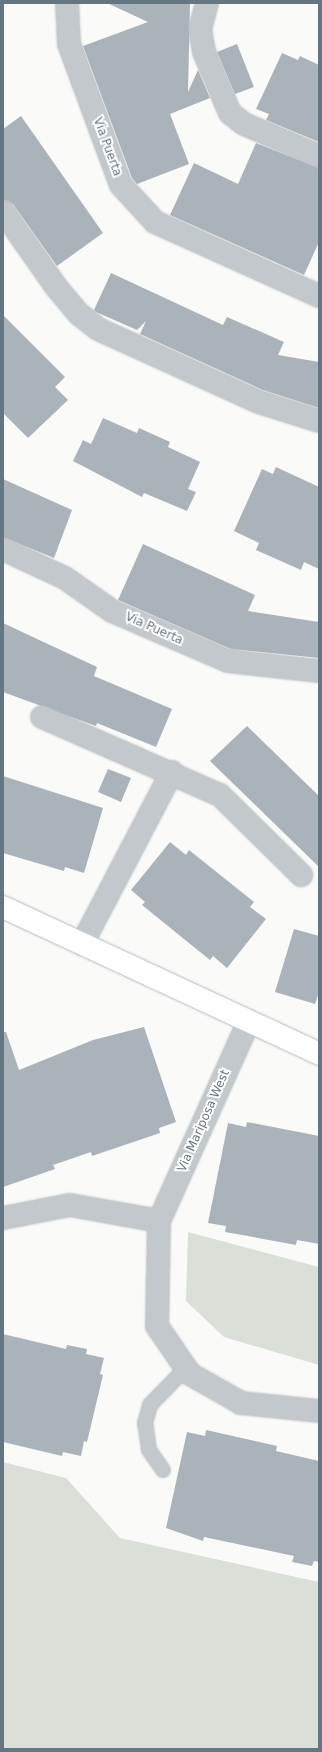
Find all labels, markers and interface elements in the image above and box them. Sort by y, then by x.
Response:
street label: Via Puerta [90,116,124,178]
street label: Via Puerta [123,610,185,648]
street label: Via Mariposa West [175,1068,233,1174]

